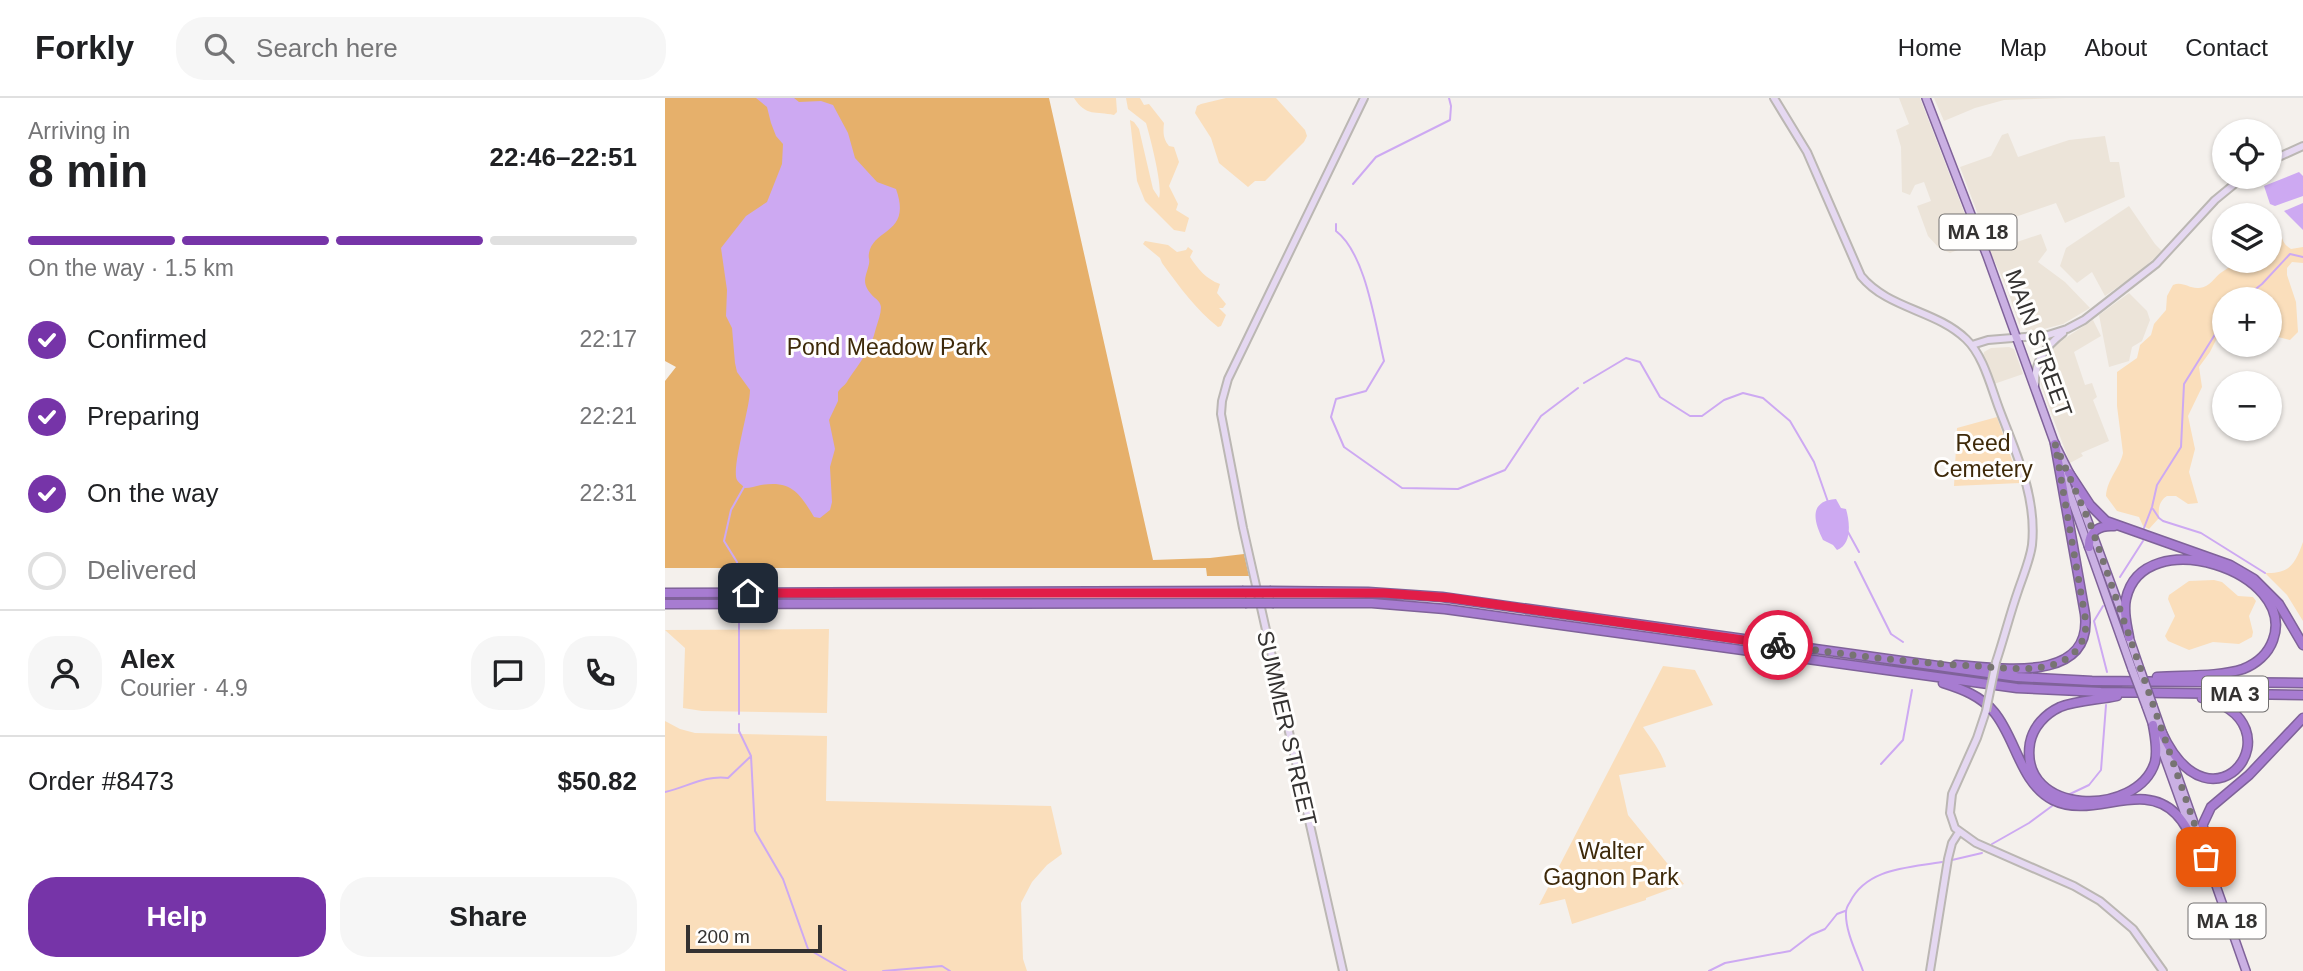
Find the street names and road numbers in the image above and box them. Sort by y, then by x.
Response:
road number: MA 18 [1939,214,2017,250]
street label: MAIN STREET [2000,266,2078,420]
street label: SUMMER STREET [1252,628,1322,828]
road number: MA 3 [2202,676,2268,712]
road number: MA 18 [2189,904,2265,938]

